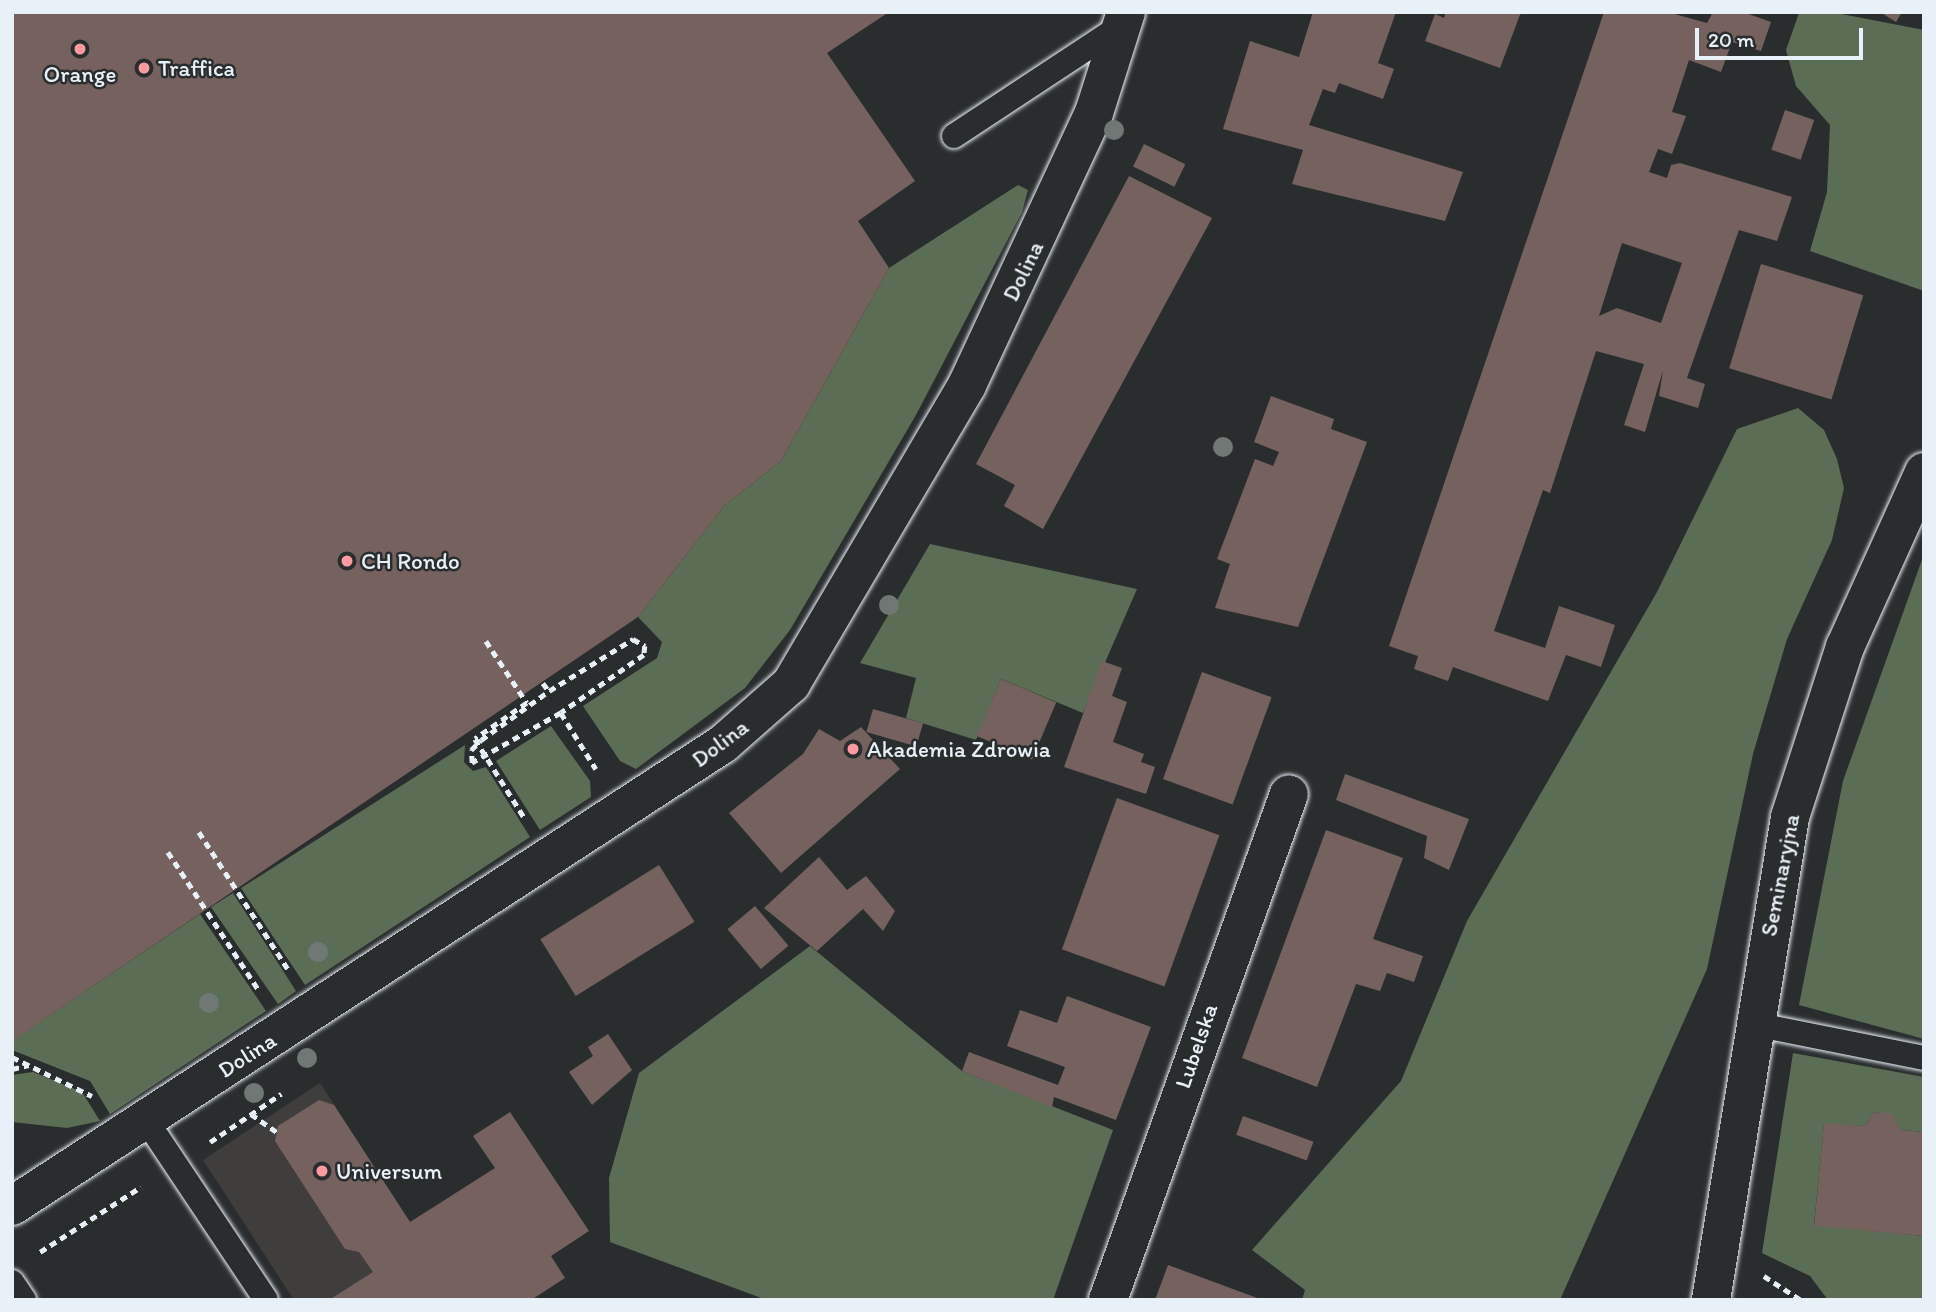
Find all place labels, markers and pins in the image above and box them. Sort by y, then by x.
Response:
marker: Orange [72,41,88,57]
place label: Traffica [158,54,235,82]
place label: Orange [44,60,116,88]
marker: Traffica [136,60,152,76]
place label: CH Rondo [361,547,459,575]
marker: CH Rondo [339,553,355,569]
place label: Akademia Zdrowia [867,735,1051,763]
marker: Akademia Zdrowia [845,741,861,757]
place label: Universum [336,1157,442,1185]
marker: Universum [314,1163,330,1179]

